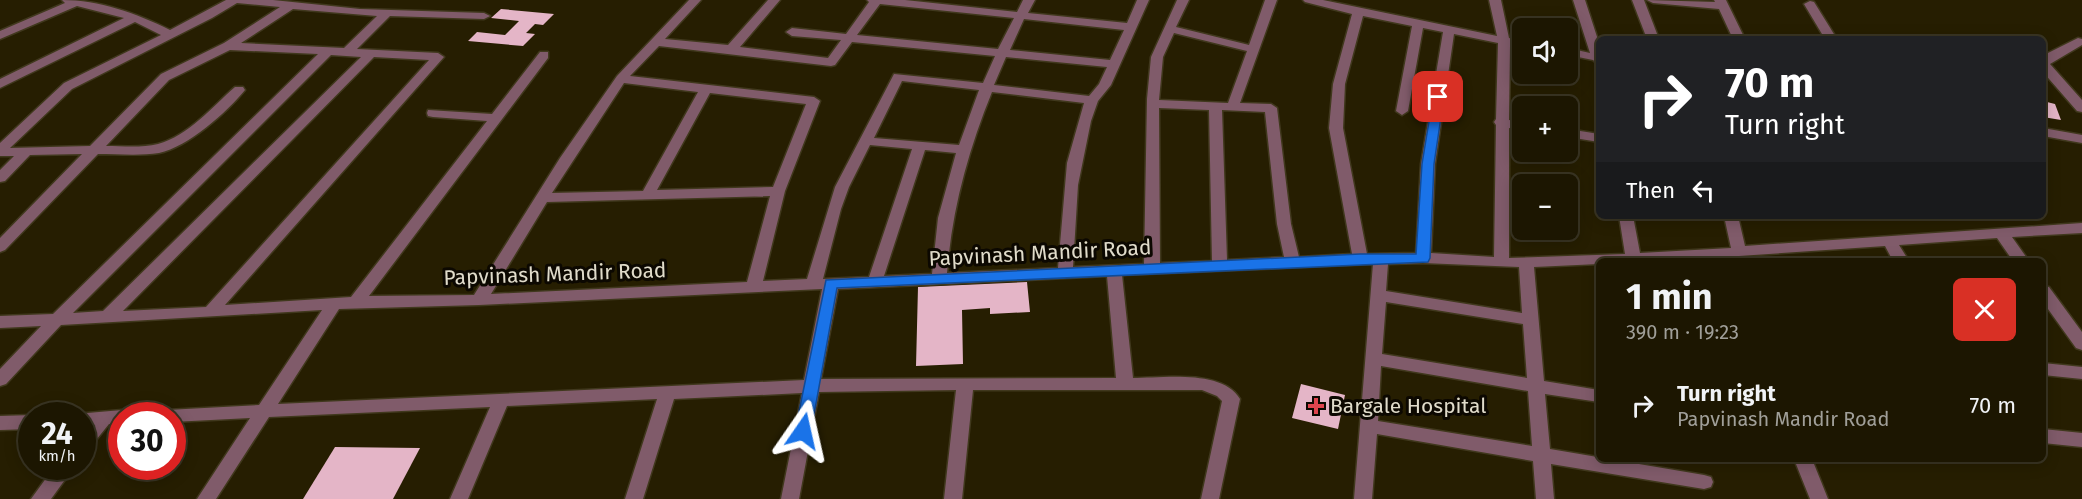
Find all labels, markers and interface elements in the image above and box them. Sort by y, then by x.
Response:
map controls [1512,18,1578,240]
button: sound [1512,18,1578,84]
text: 70 m [1725,58,1814,108]
icon: right [1626,60,1704,138]
pin [1412,71,1463,122]
icon: arrive [1421,80,1454,113]
button: + [1512,96,1578,162]
text: Turn right [1725,109,1845,141]
button: − [1512,174,1578,240]
icon: left [1687,174,1720,207]
text: Then [1626,177,1675,204]
street label: Papvinash Mandir Road [928,234,1152,272]
street label: Papvinash Mandir Road [443,257,667,291]
text: 1 min [1626,275,1713,319]
button: close [1953,278,2016,341]
text: 390 m · 19:23 [1626,320,1739,344]
text: Turn right [1677,380,1776,407]
icon: right [1626,389,1659,422]
text: 70 m [1970,392,2016,419]
place label: Bargale Hospital [1330,393,1486,419]
marker: Bargale Hospital [1307,397,1325,415]
position arrow [771,399,835,463]
speed limit sign: 30 [108,402,186,480]
text: Papvinash Mandir Road [1677,407,1889,431]
text: 24 [41,416,73,452]
text: km/h [38,447,76,465]

